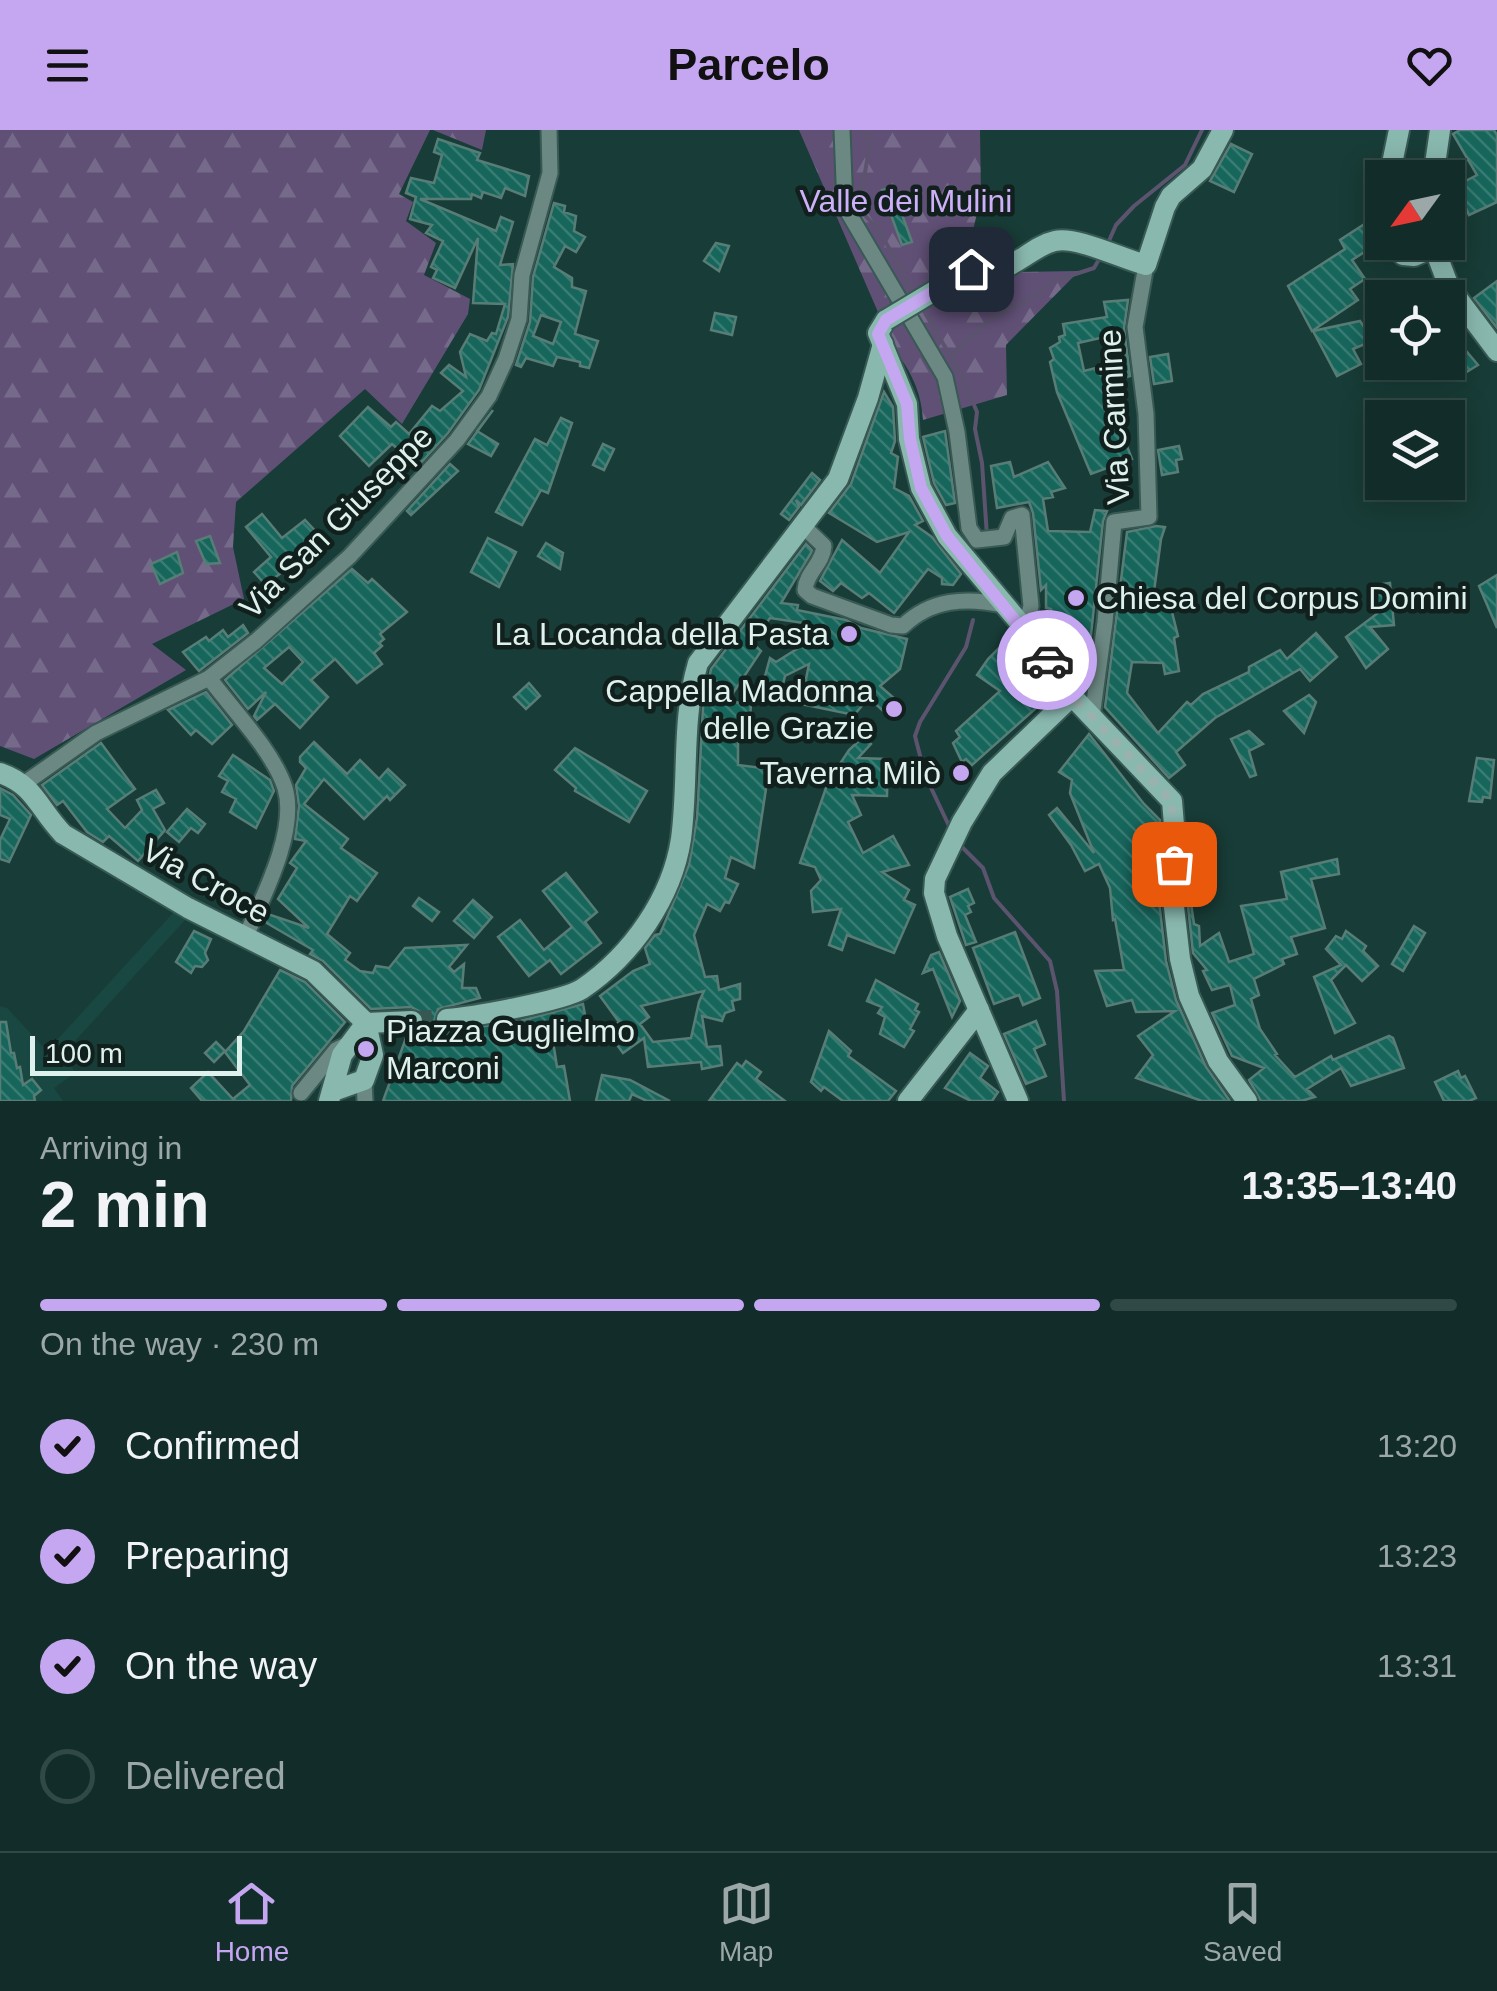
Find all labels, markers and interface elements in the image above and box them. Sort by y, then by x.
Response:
icon: menu [40,38,95,93]
icon: heart [1402,38,1457,93]
text: Parcelo [667,39,830,90]
north arrow [1365,160,1465,260]
map controls [1365,160,1465,500]
park label: Valle dei Mulini [800,183,1012,219]
pin [929,227,1014,312]
icon: home [944,242,999,297]
button: locate [1365,280,1465,380]
street label: Via Carmine [1091,328,1137,506]
button: layers [1365,400,1465,500]
street label: Via San Giuseppe [232,418,440,626]
place label: Chiesa del Corpus Domini [1096,580,1468,616]
marker: Chiesa del Corpus Domini [1065,587,1087,609]
courier [997,610,1097,710]
place label: La Locanda della Pasta [495,616,829,652]
marker: La Locanda della Pasta [838,623,860,645]
icon: car [1020,633,1075,688]
place label: Cappella Madonna delle Grazie [605,673,874,746]
marker: Cappella Madonna delle Grazie [883,698,905,720]
place label: Taverna Milò [760,755,941,791]
marker: Taverna Milò [950,762,972,784]
pin [1132,822,1217,907]
street label: Via Croce [136,831,276,931]
icon: bag [1147,837,1202,892]
place label: Piazza Guglielmo Marconi [386,1013,635,1086]
scale bar [30,1031,242,1076]
text: 100 m [45,1038,123,1069]
marker: Piazza Guglielmo Marconi [355,1038,377,1060]
text: Arriving in [40,1130,182,1166]
text: 13:35–13:40 [1241,1165,1457,1207]
text: 2 min [40,1168,210,1241]
text: On the way · 230 m [40,1326,319,1362]
icon: check [40,1419,95,1474]
text: Confirmed [125,1425,300,1467]
text: 13:20 [1377,1428,1457,1464]
icon: check [40,1529,95,1584]
text: Preparing [125,1535,290,1577]
text: 13:23 [1377,1538,1457,1574]
icon: check [40,1639,95,1694]
text: On the way [125,1645,317,1687]
text: 13:31 [1377,1648,1457,1684]
text: Delivered [125,1755,286,1797]
tab: Home [215,1876,289,1968]
tab: Map [719,1876,774,1968]
tab: Saved [1203,1876,1282,1968]

